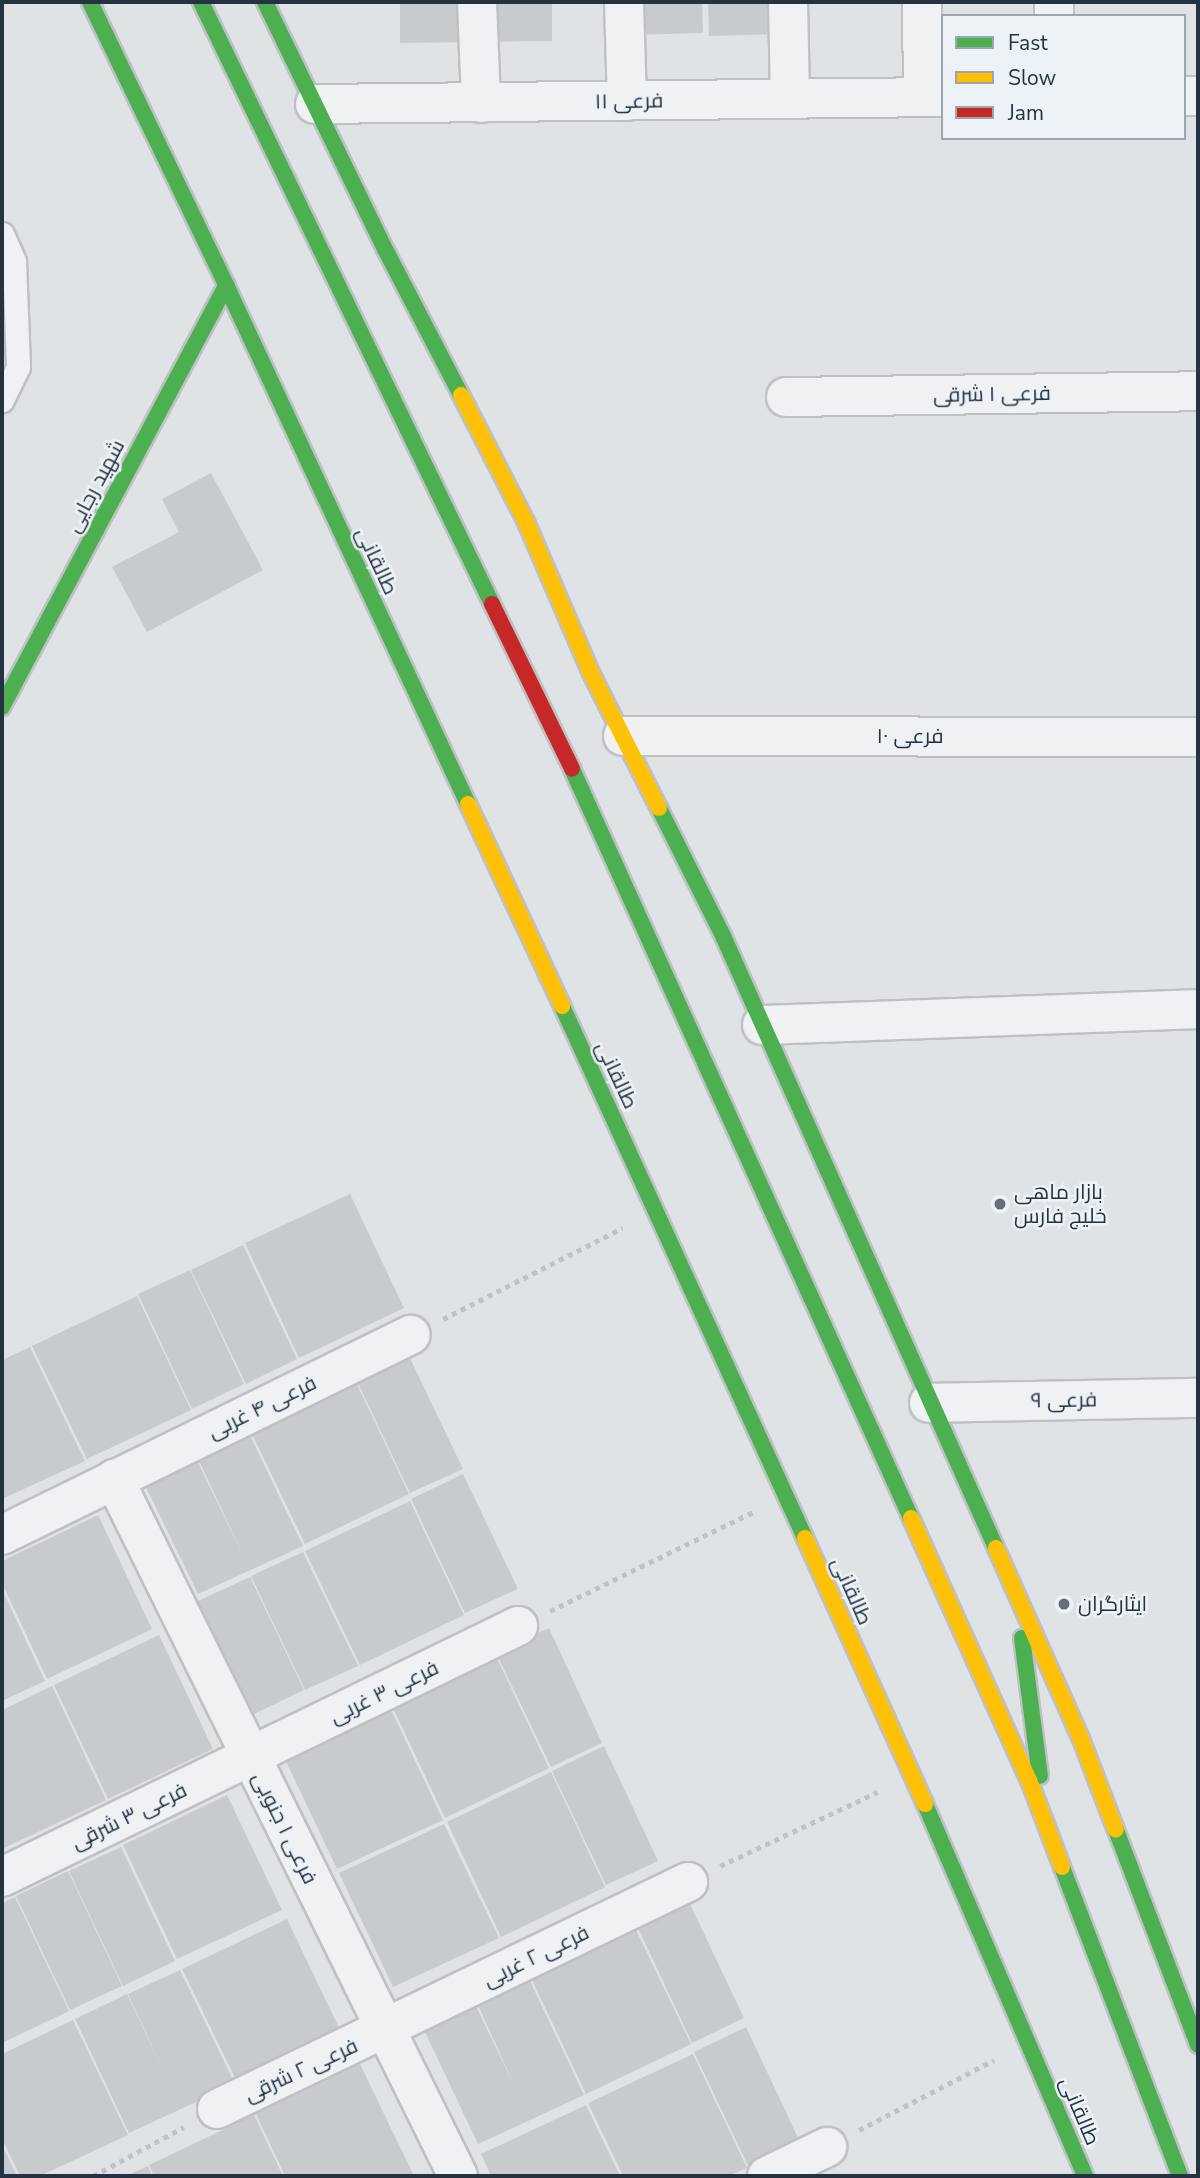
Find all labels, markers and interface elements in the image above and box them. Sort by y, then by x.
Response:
legend [941,14,1186,140]
text: Fast [1008,29,1048,57]
text: Slow [1008,64,1056,92]
street label: فرعی ۱۱ [595,88,663,114]
text: Jam [1008,99,1044,127]
street label: فرعی ۱ شرقی [933,380,1051,408]
street label: شهید رجایی [60,435,130,537]
street label: طالقانی [351,523,403,599]
street label: فرعی ۱۰ [876,723,944,749]
street label: طالقانی [591,1037,643,1113]
place label: بازار ماهی خلیج فارس [1014,1179,1107,1229]
marker: بازار ماهی خلیج فارس [992,1196,1008,1212]
street label: فرعی ۴ غربی [204,1370,320,1444]
street label: فرعی ۹ [1031,1387,1097,1413]
street label: طالقانی [826,1553,878,1629]
place label: ایثارگران [1078,1591,1147,1617]
marker: ایثارگران [1056,1596,1072,1612]
street label: فرعی ۳ غربی [325,1655,443,1729]
street label: فرعی ۱ جنوبی [247,1768,323,1888]
street label: فرعی ۳ شرقی [67,1777,191,1855]
street label: فرعی ۲ غربی [479,1920,593,1992]
street label: فرعی ۲ شرقی [240,2033,362,2107]
street label: طالقانی [1054,2073,1106,2149]

